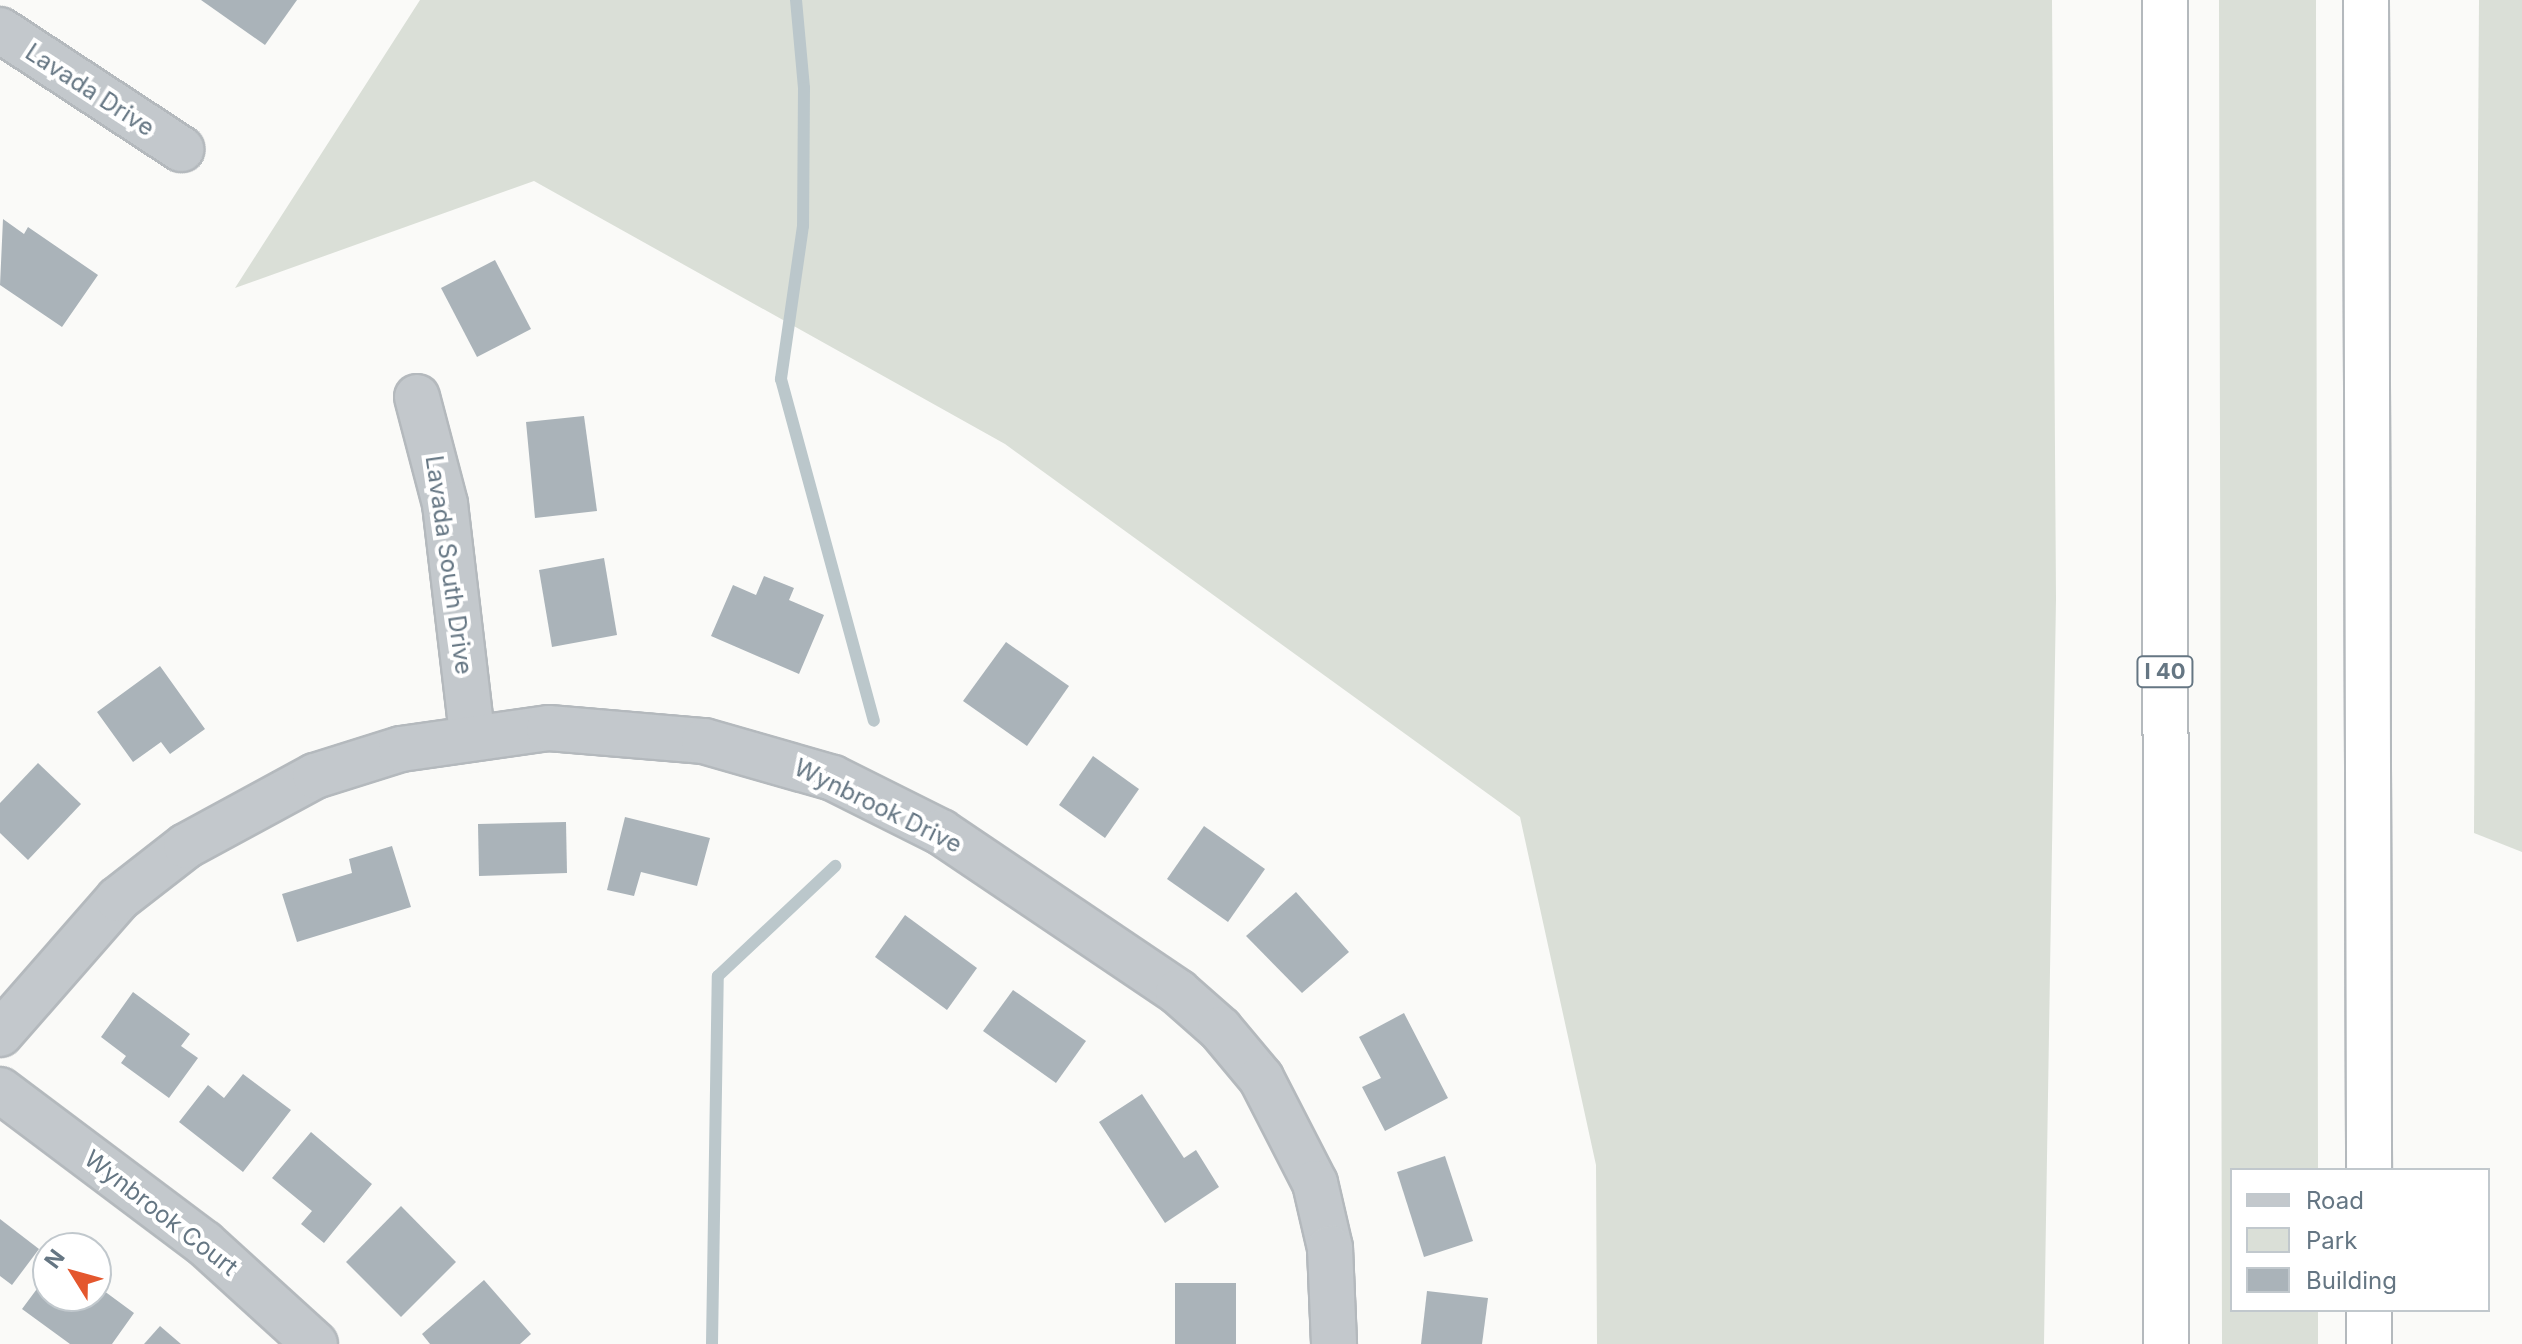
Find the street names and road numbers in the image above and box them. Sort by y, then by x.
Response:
street label: Lavada Drive [20,38,160,142]
street label: Lavada South Drive [419,454,479,676]
road number: I 40 [2135,654,2195,690]
street label: Wynbrook Drive [789,753,967,859]
street label: Wynbrook Court [79,1144,243,1282]

